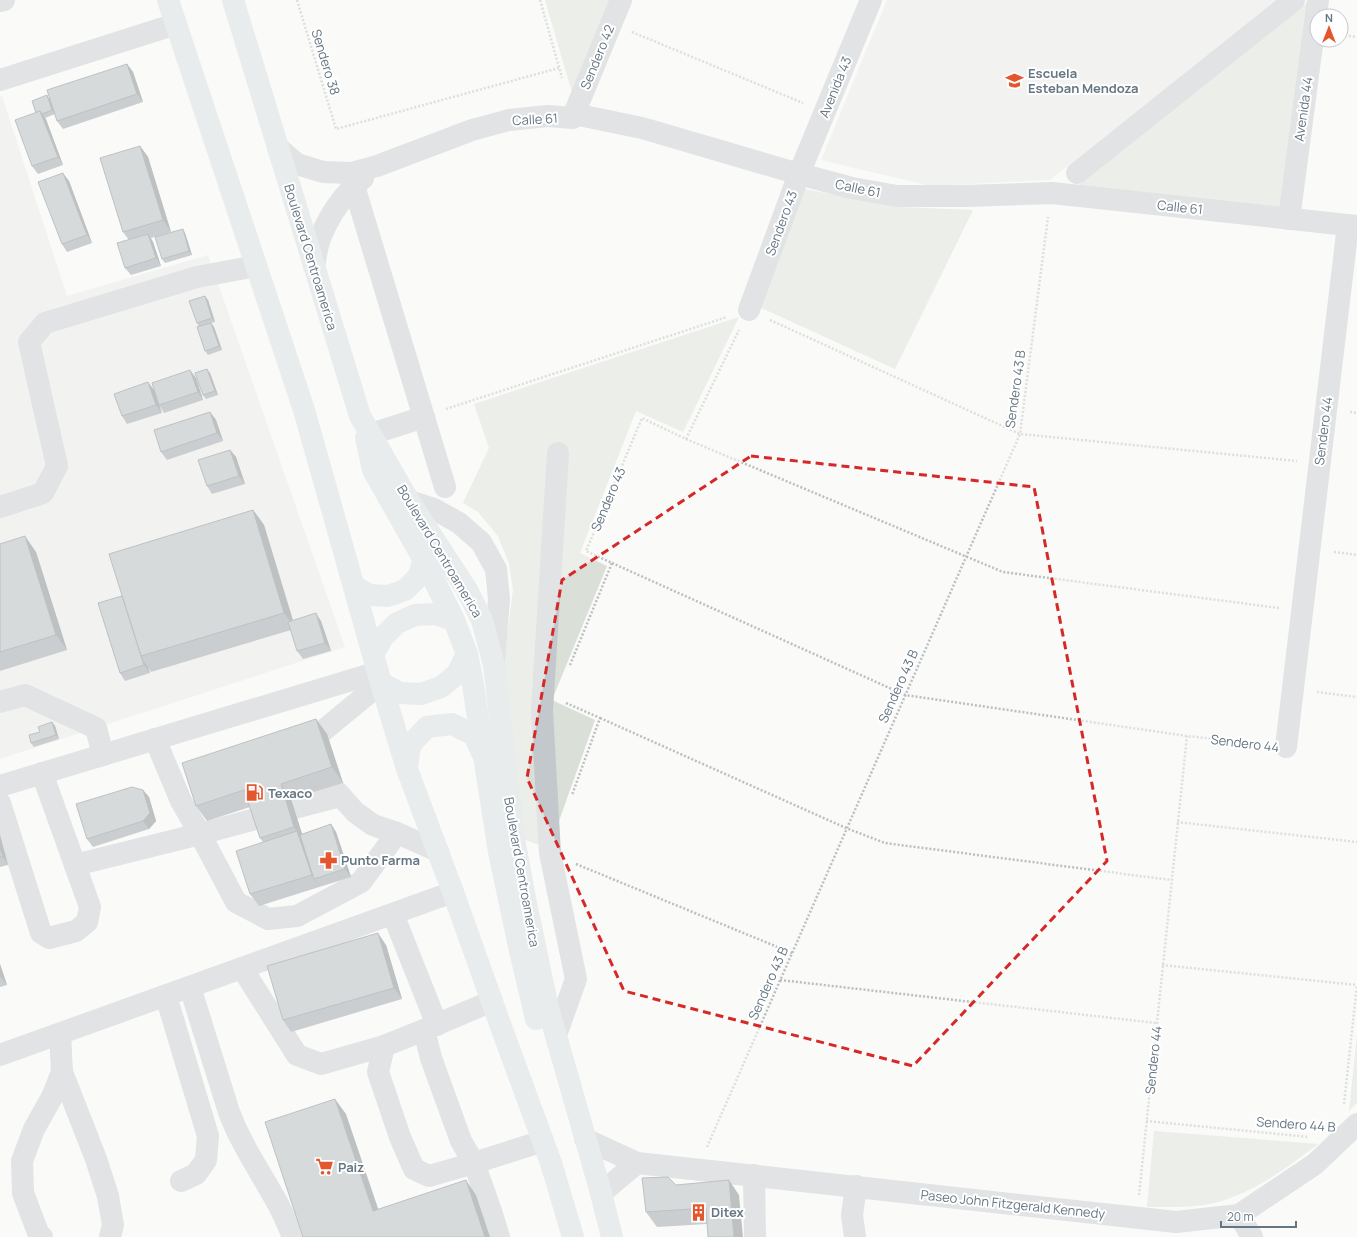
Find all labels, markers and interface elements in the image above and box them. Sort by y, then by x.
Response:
north arrow [1309,8,1349,48]
text: N [1325,10,1333,25]
street label: Sendero 42 [576,22,618,92]
street label: Sendero 38 [307,27,345,97]
street label: Avenida 43 [815,54,855,120]
place label: Escuela Esteban Mendoza [1028,64,1139,97]
school or university icon: Escuela Esteban Mendoza [1005,70,1025,90]
street label: Avenida 44 [1290,75,1316,143]
street label: Calle 61 [512,109,558,129]
street label: Calle 61 [834,174,882,202]
street label: Boulevard Centroamerica [280,182,342,332]
street label: Sendero 43 [761,188,801,258]
street label: Calle 61 [1156,196,1204,218]
street label: Sendero 43 B [1001,349,1029,429]
street label: Sendero 44 [1310,395,1336,466]
street label: Sendero 43 [586,464,630,534]
street label: Boulevard Centroamerica [393,481,487,621]
street label: Sendero 43 B [874,646,922,726]
street label: Sendero 44 [1210,730,1281,756]
fuel station icon: Texaco [245,783,265,803]
place label: Texaco [268,784,312,802]
street label: Boulevard Centroamerica [500,796,544,948]
pharmacy icon: Punto Farma [318,850,338,870]
place label: Punto Farma [341,851,420,869]
street label: Sendero 43 B [744,943,792,1023]
street label: Sendero 44 [1140,1025,1166,1095]
street label: Sendero 44 B [1256,1112,1336,1136]
supermarket icon: Paiz [315,1157,335,1177]
place label: Paiz [338,1158,364,1176]
street label: Paseo John Fitzgerald Kennedy [920,1185,1106,1223]
building icon: Ditex [688,1202,708,1222]
place label: Ditex [711,1203,745,1221]
scale bar [1221,1203,1296,1229]
text: 20 m [1227,1208,1254,1225]

